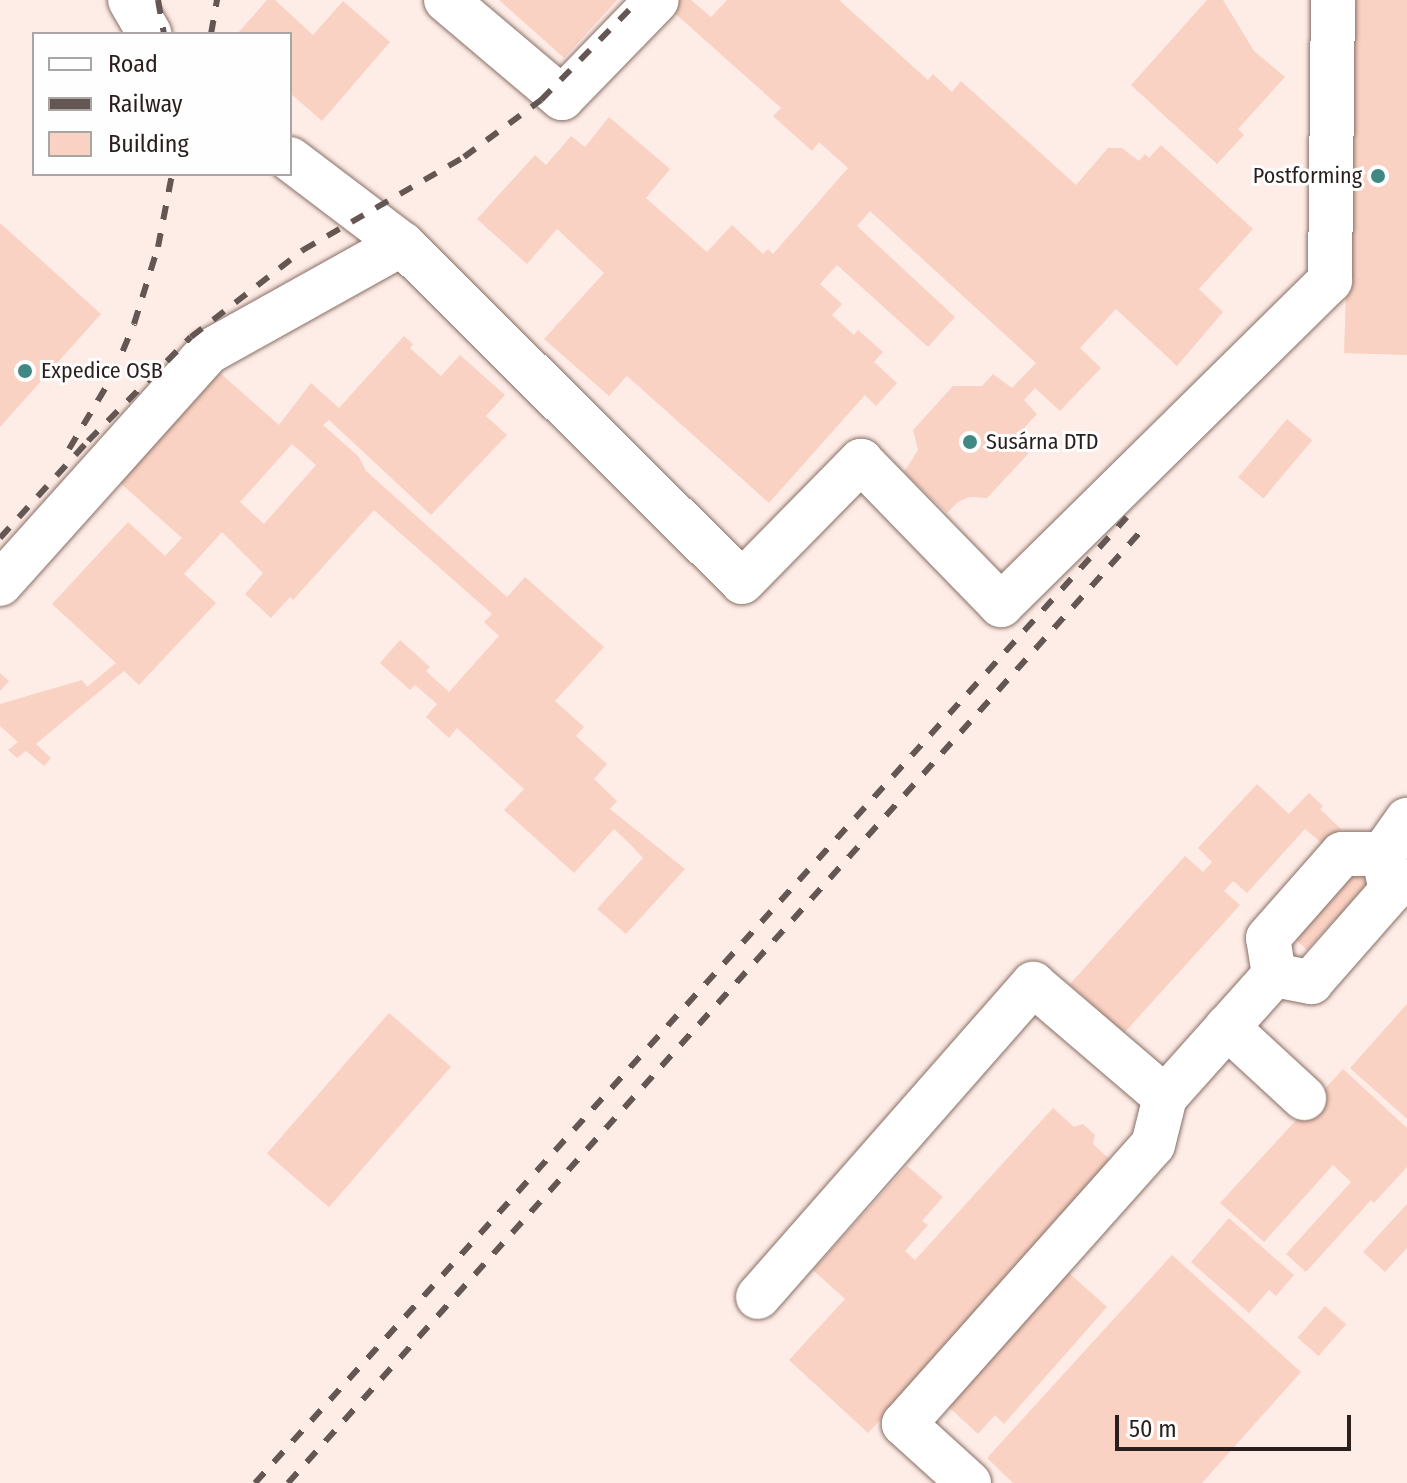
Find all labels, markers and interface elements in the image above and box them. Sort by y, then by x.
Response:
legend [32,32,292,176]
text: Road [108,50,158,78]
text: Railway [108,90,183,118]
text: Building [108,130,189,158]
place label: Postforming [1253,163,1362,189]
marker: Postforming [1369,167,1387,185]
place label: Expedice OSB [41,358,163,384]
marker: Expedice OSB [16,362,34,380]
place label: Susárna DTD [986,429,1099,455]
marker: Susárna DTD [961,433,979,451]
scale bar [1119,1399,1355,1449]
text: 50 m [1129,1415,1177,1443]

